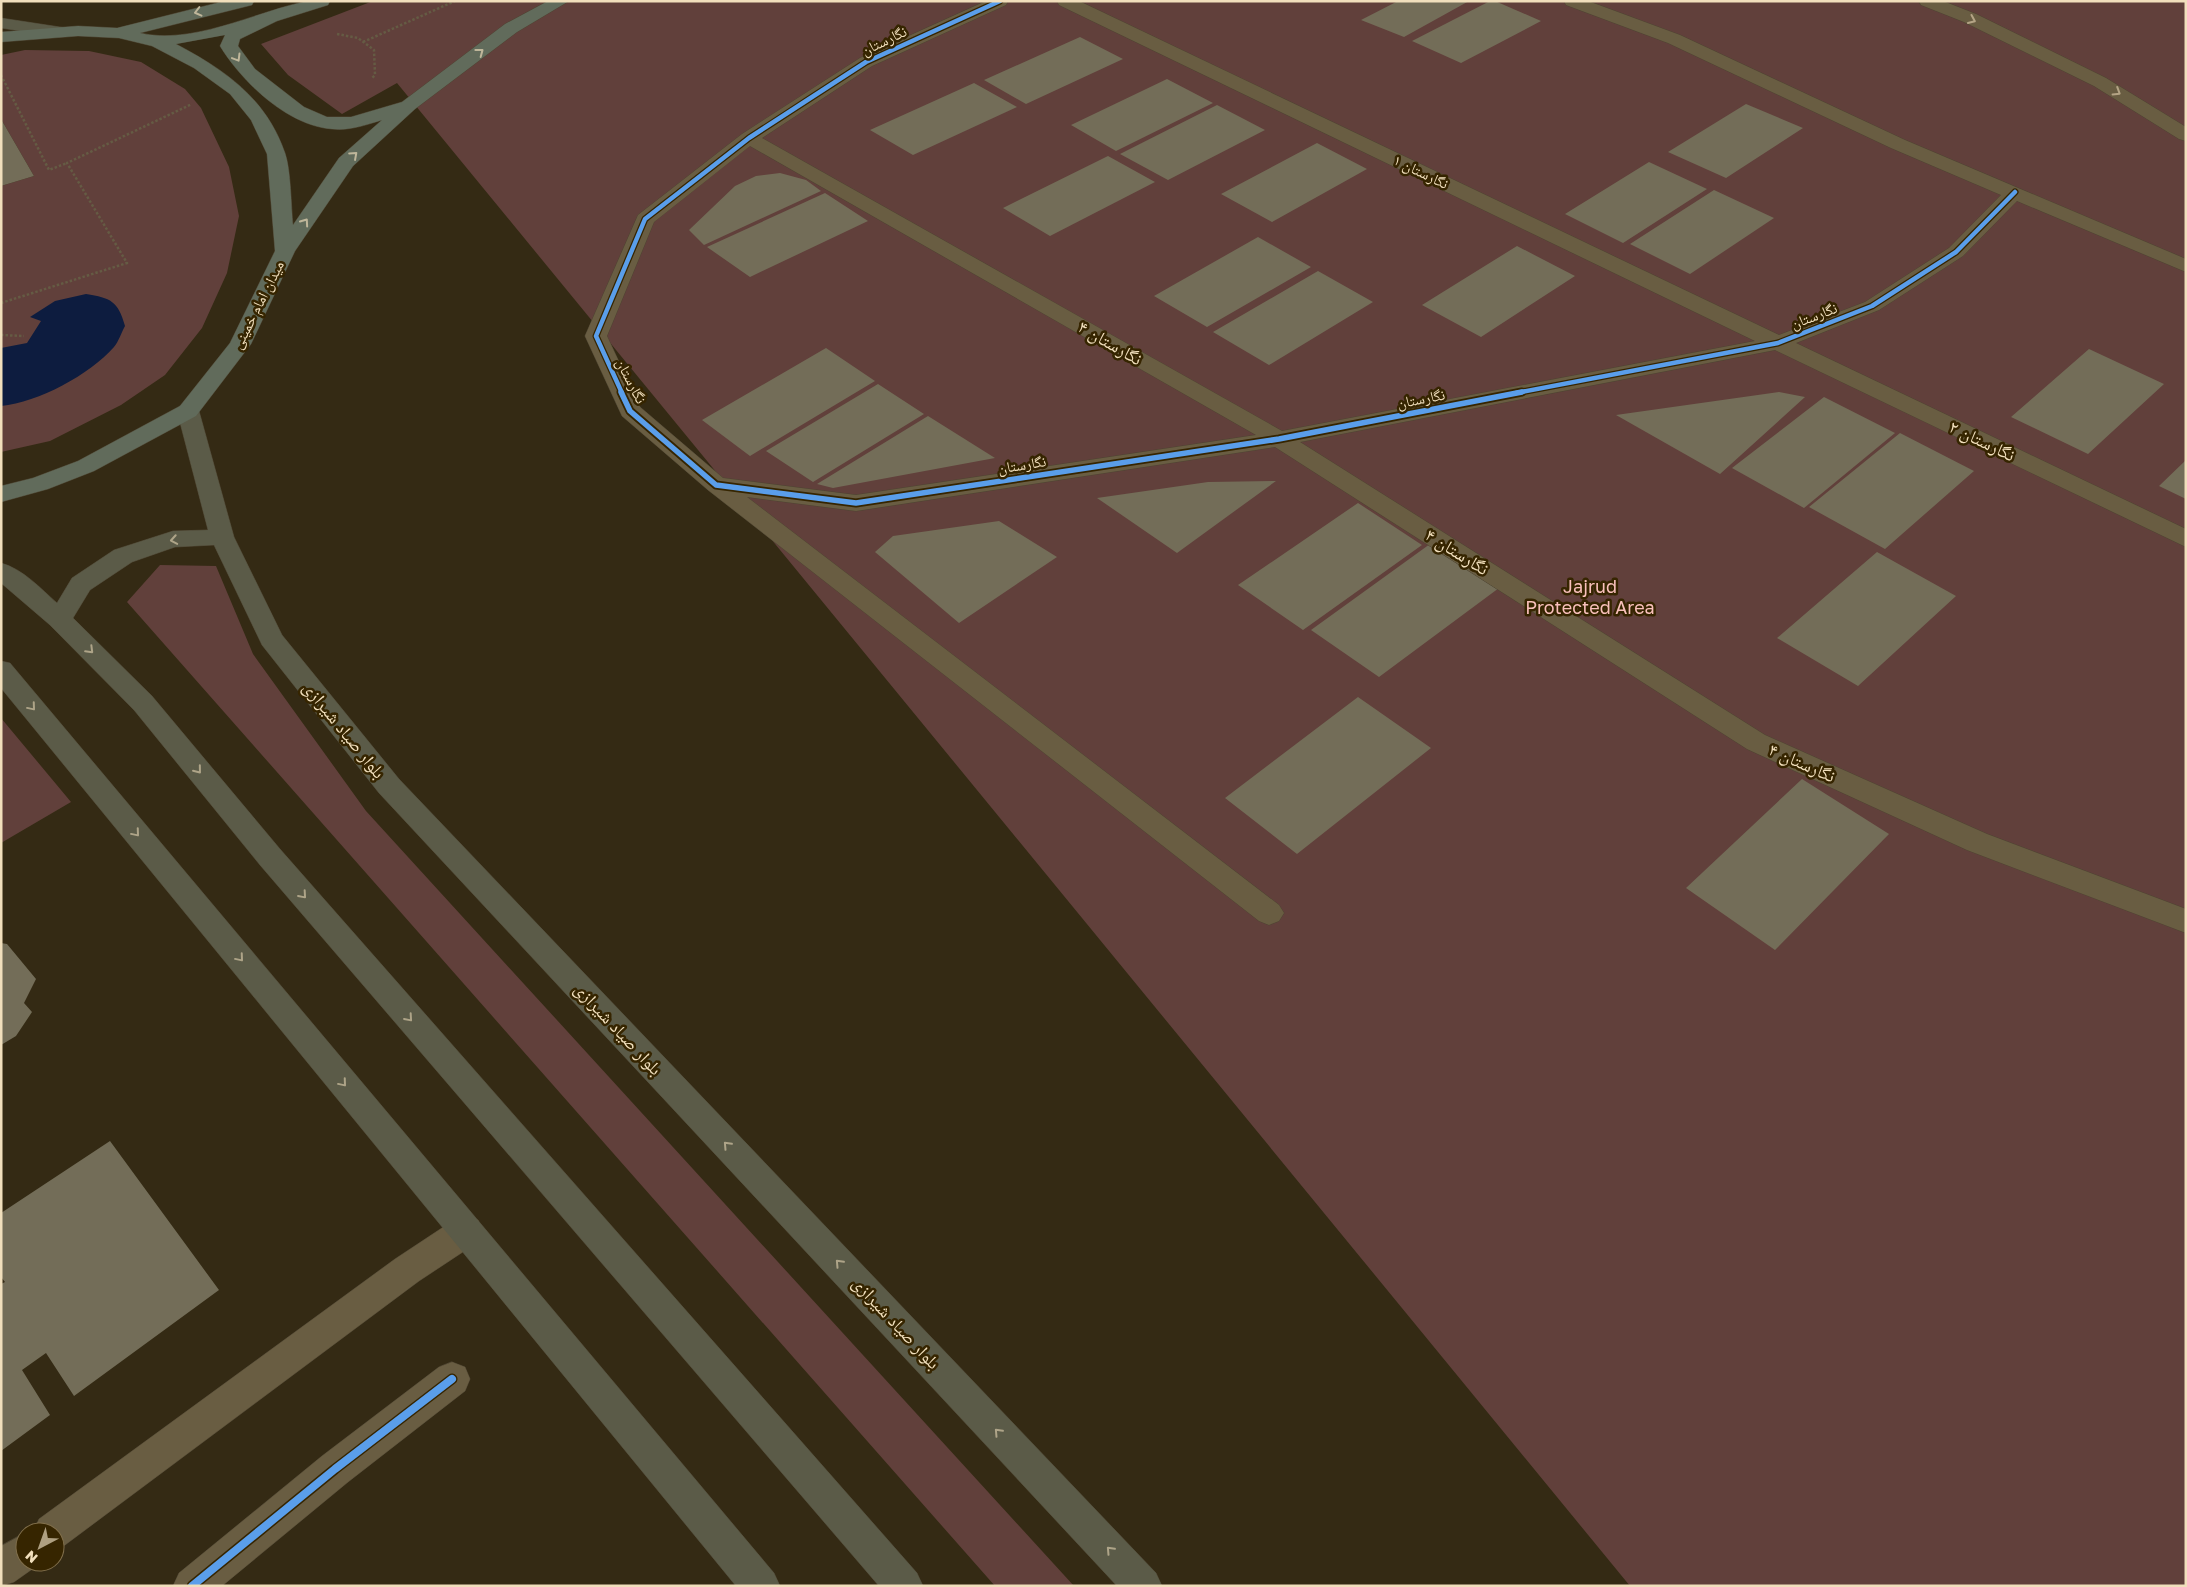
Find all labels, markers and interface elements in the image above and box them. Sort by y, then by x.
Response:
one-way arrow [194,6,203,17]
one-way arrow [1967,13,1976,24]
street label: نگارستان [858,21,910,61]
one-way arrow [474,49,484,58]
one-way arrow [231,53,240,62]
one-way arrow [2111,86,2120,96]
street label: نگارستان ۱ [1390,150,1452,194]
one-way arrow [348,152,357,161]
one-way arrow [299,218,308,228]
street label: میدان امام خمینی [227,257,289,353]
street label: نگارستان [1788,298,1840,334]
street label: نگارستان ۴ [1074,315,1147,370]
street label: نگارستان [611,355,651,407]
street label: نگارستان [1395,385,1447,413]
street label: نگارستان ۲ [1945,415,2019,466]
street label: نگارستان [997,451,1047,479]
street label: نگارستان ۴ [1421,523,1493,580]
one-way arrow [169,534,177,545]
park label: Jajrud Protected Area [1525,575,1655,618]
one-way arrow [84,644,93,653]
street label: بلوار صیاد شیرازی [298,676,391,783]
one-way arrow [27,702,36,711]
street label: نگارستان ۴ [1765,738,1839,787]
one-way arrow [193,765,202,774]
one-way arrow [130,827,139,836]
one-way arrow [297,889,305,898]
one-way arrow [234,952,242,961]
street label: بلوار صیاد شیرازی [570,977,667,1080]
one-way arrow [404,1012,413,1021]
one-way arrow [338,1077,346,1086]
one-way arrow [724,1141,733,1150]
one-way arrow [836,1260,845,1269]
street label: بلوار صیاد شیرازی [848,1271,945,1374]
one-way arrow [995,1429,1004,1438]
north arrow [15,1522,65,1572]
text: N [22,1547,41,1567]
one-way arrow [1107,1547,1116,1556]

